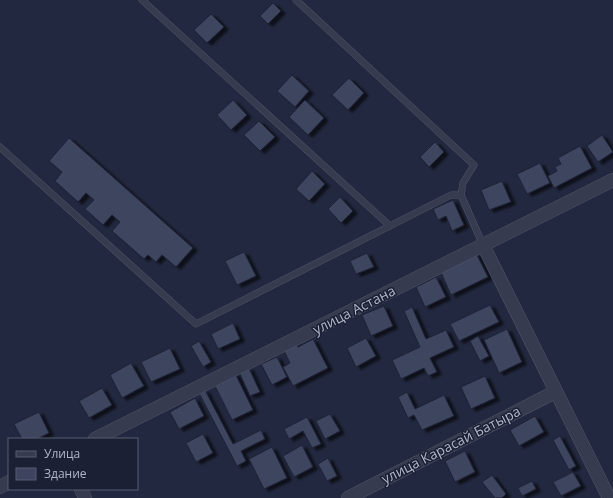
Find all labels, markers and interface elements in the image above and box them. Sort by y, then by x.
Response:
street label: улица Астана [309,281,398,339]
street label: улица Карасай Батыра [378,401,524,488]
legend [8,438,138,490]
text: Улица [44,445,80,462]
text: Здание [44,465,87,482]

